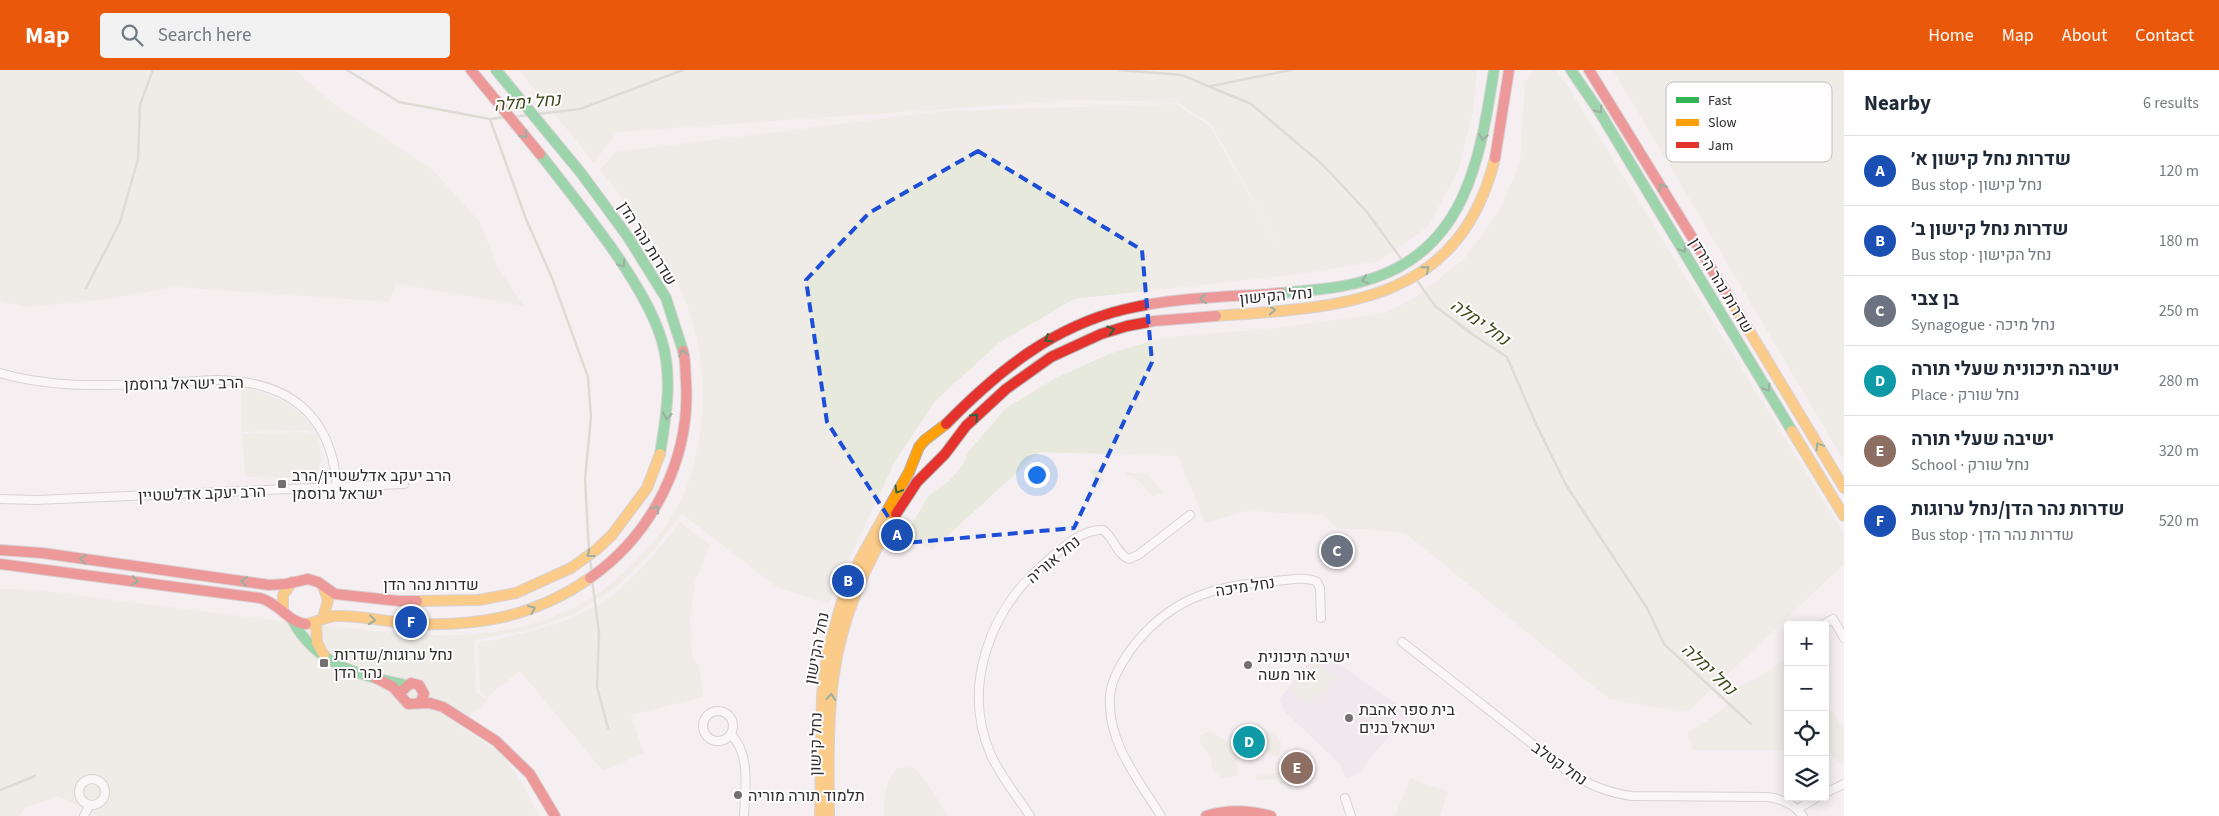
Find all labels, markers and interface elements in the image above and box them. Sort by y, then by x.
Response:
search box [100,13,450,58]
text: Map [25,18,70,53]
icon: search [118,21,146,49]
text: Search here [158,22,251,49]
text: Home [1928,23,1974,48]
text: Map [2002,23,2034,48]
text: About [2062,23,2107,48]
text: Contact [2135,23,2194,48]
legend [1666,82,1832,162]
water label: נחל ימלה [493,87,563,118]
text: Nearby [1864,88,1931,118]
text: Fast [1708,91,1732,111]
text: 6 results [2143,92,2199,114]
one-way arrow [1592,105,1602,114]
text: Slow [1708,113,1737,133]
one-way arrow [519,129,527,138]
one-way arrow [1478,132,1488,141]
text: Jam [1708,136,1733,156]
text: שדרות נחל קישון א׳ [1911,146,2071,173]
text: A [1875,160,1885,182]
text: 120 m [2159,160,2199,182]
text: Bus stop · נחל קישון [1911,174,2042,196]
one-way arrow [1659,184,1669,193]
street label: שדרות נהר הדן [613,197,682,290]
text: שדרות נחל קישון ב׳ [1911,216,2069,243]
text: B [1875,230,1885,252]
text: 180 m [2159,230,2199,252]
street label: שדרות נהר הירדן [1684,234,1758,338]
one-way arrow [1676,244,1686,253]
text: Bus stop · נחל הקישון [1911,244,2052,266]
one-way arrow [616,258,625,268]
one-way arrow [1420,266,1429,274]
one-way arrow [1361,275,1369,285]
street label: נחל הקישון [1239,282,1313,310]
text: בן צבי [1911,286,1959,313]
one-way arrow [1199,293,1207,304]
water label: נחל ימלה [1445,293,1516,353]
text: C [1875,300,1885,322]
text: 250 m [2159,300,2199,322]
one-way arrow [1268,305,1276,316]
text: Synagogue · נחל מיכה [1911,314,2055,336]
one-way arrow [1106,326,1114,336]
one-way arrow [1044,333,1053,343]
one-way arrow [678,348,688,357]
text: ישיבה תיכונית שעלי תורה [1911,356,2120,383]
text: D [1875,370,1885,392]
text: 280 m [2159,370,2199,392]
street label: הרב ישראל גרוסמן [124,372,244,396]
one-way arrow [1760,383,1770,392]
text: Place · נחל שורק [1911,384,2020,406]
one-way arrow [662,412,673,420]
one-way arrow [970,414,979,423]
text: ישיבה שעלי תורה [1911,426,2054,453]
text: E [1876,440,1884,462]
text: 320 m [2159,440,2199,462]
one-way arrow [1815,443,1825,452]
text: School · נחל שורק [1911,454,2030,476]
your location [1024,462,1050,488]
place label: הרב יעקב אדלשטיין/הרב ישראל גרוסמן [292,465,452,505]
marker: הרב יעקב אדלשטיין/הרב ישראל גרוסמן [276,478,288,490]
street label: הרב יעקב אדלשטיין [138,481,266,507]
one-way arrow [895,484,905,493]
text: שדרות נהר הדן/נחל ערוגות [1911,496,2125,523]
one-way arrow [650,505,659,515]
text: F [1876,510,1884,532]
text: 520 m [2159,510,2199,532]
pin: A [881,516,913,554]
text: Bus stop · שדרות נהר הדן [1911,524,2074,546]
street label: נחל אוריה [1022,531,1085,589]
pin: C [1321,532,1353,570]
one-way arrow [586,548,596,557]
one-way arrow [79,554,87,565]
pin: B [832,562,864,600]
street label: נחל מיכה [1214,571,1276,603]
street label: שדרות נהר הדן [383,574,479,596]
one-way arrow [132,575,140,586]
one-way arrow [240,576,248,587]
pin: F [395,603,427,641]
one-way arrow [527,605,536,615]
street label: נחל הקישון [799,610,835,686]
one-way arrow [368,614,376,625]
map controls [1784,621,1829,801]
button: + [1784,621,1829,666]
water label: נחל ימלה [1676,637,1743,702]
place label: נחל ערוגות/שדרות נהר הדן [334,644,453,684]
place label: ישיבה תיכונית אור משה [1258,646,1350,686]
marker: נחל ערוגות/שדרות נהר הדן [318,657,330,669]
marker: ישיבה תיכונית אור משה [1242,659,1254,671]
button: − [1784,666,1829,711]
one-way arrow [826,693,837,701]
place label: בית ספר אהבת ישראל בנים [1359,699,1455,739]
button: locate [1784,711,1829,756]
street label: נחל קישון [804,712,828,776]
marker: בית ספר אהבת ישראל בנים [1343,712,1355,724]
pin: D [1233,723,1265,761]
street label: נחל קטלב [1527,737,1592,791]
pin: E [1281,749,1313,787]
button: layers [1784,756,1829,801]
place label: תלמוד תורה מוריה [748,785,865,807]
marker: תלמוד תורה מוריה [732,789,744,801]

